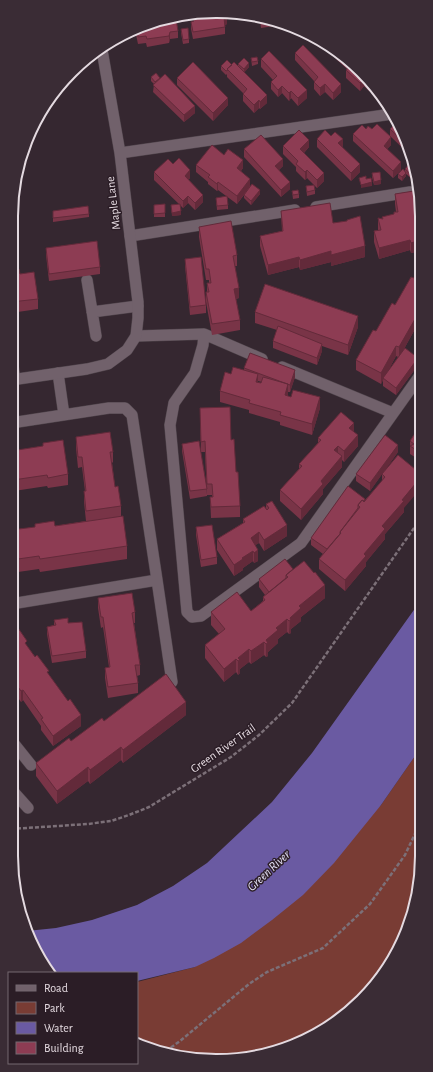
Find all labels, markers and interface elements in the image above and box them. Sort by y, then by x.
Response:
street label: Maple Lane [104,176,122,230]
street label: Green River Trail [188,721,258,775]
water label: Green River [245,848,293,894]
legend [8,972,138,1064]
text: Road [44,982,68,994]
text: Park [44,1002,65,1014]
text: Water [44,1022,73,1034]
text: Building [44,1042,84,1054]

